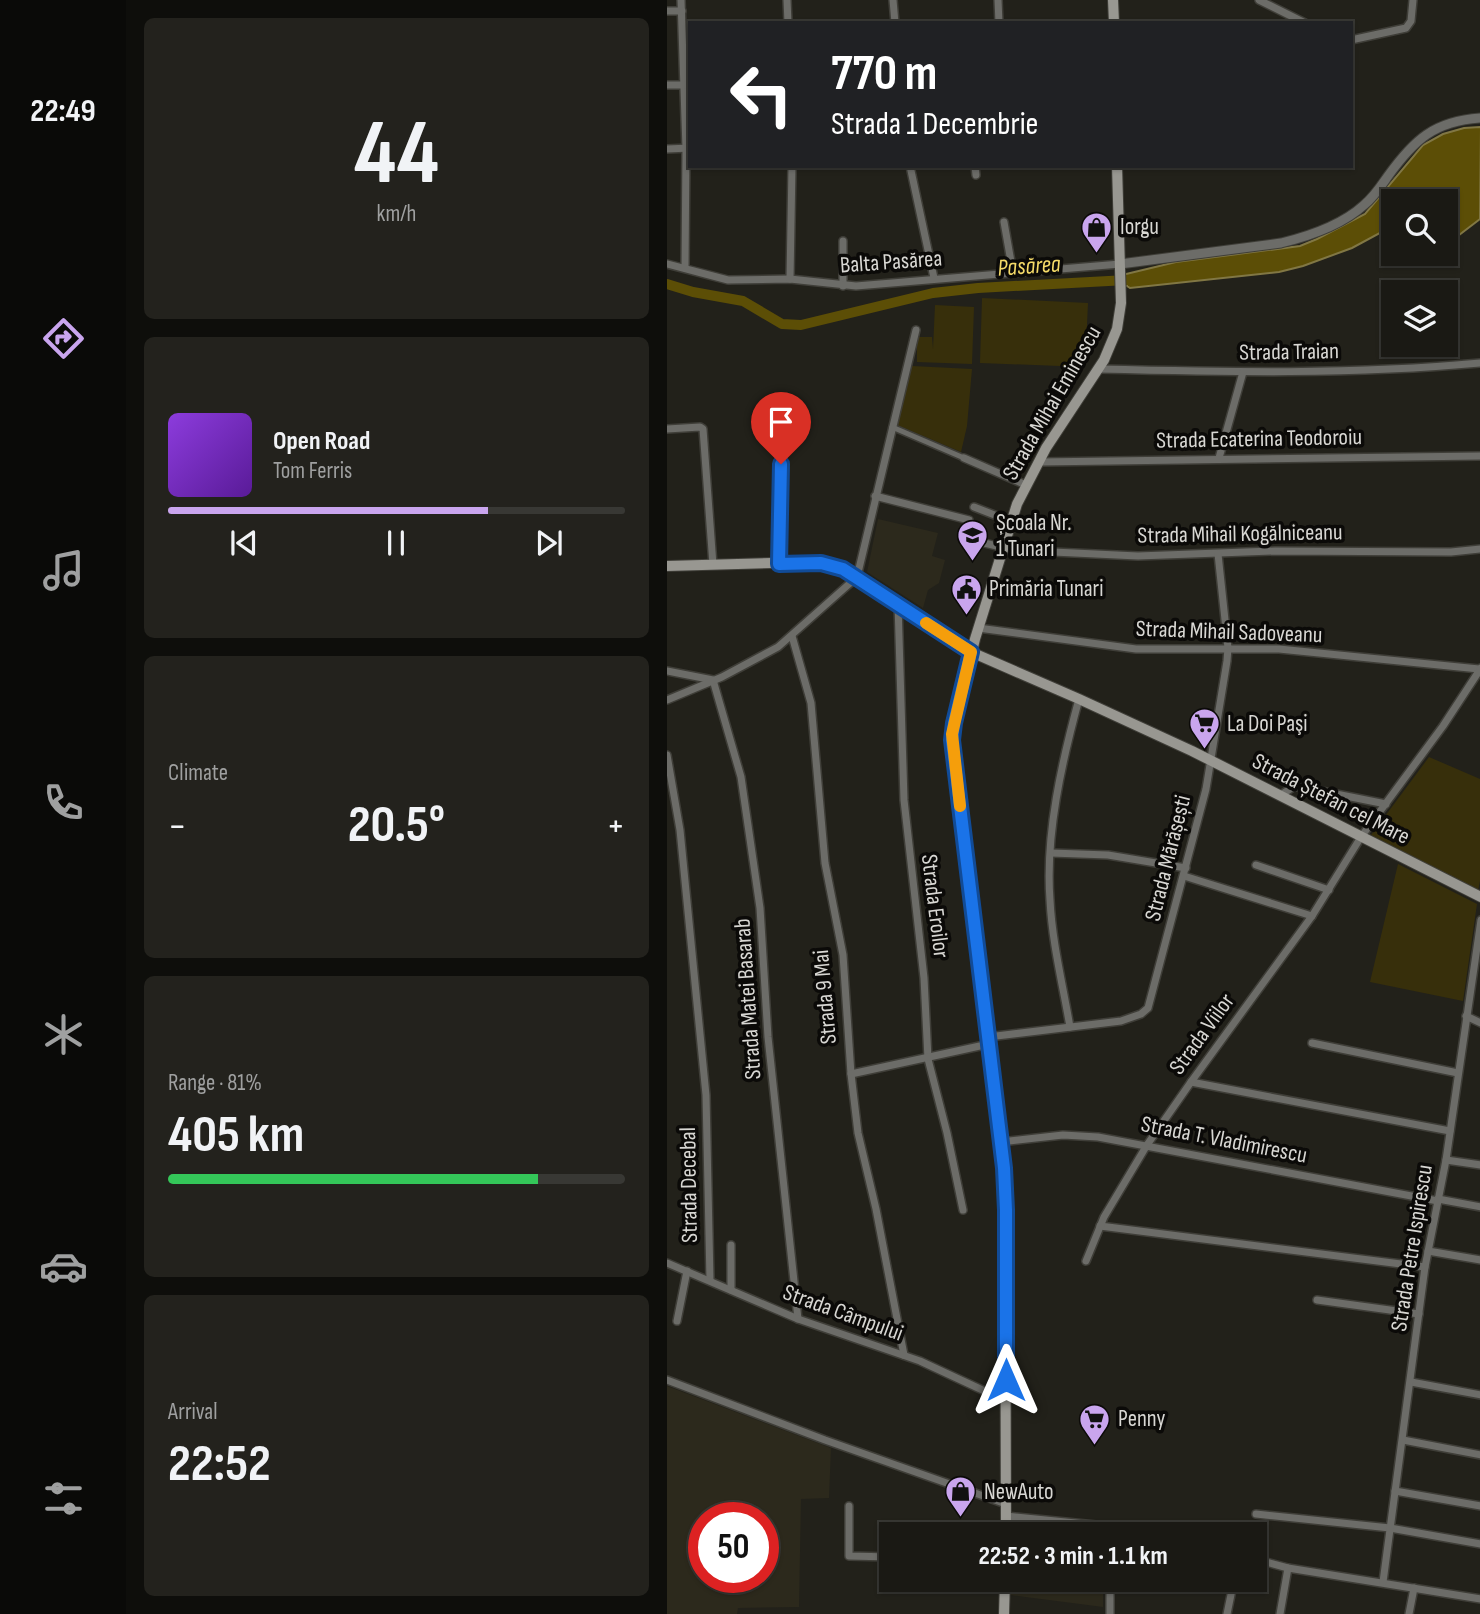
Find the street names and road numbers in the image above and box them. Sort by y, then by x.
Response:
street label: Balta Pasărea [839,244,943,280]
street label: Strada Mihai Eminescu [997,321,1107,485]
street label: Strada Traian [1239,337,1339,367]
street label: Strada Ecaterina Teodoroiu [1156,423,1362,455]
street label: Strada Mihail Kogălniceanu [1137,518,1343,550]
street label: Strada Mihail Sadoveanu [1135,615,1323,649]
street label: Strada Ștefan cel Mare [1248,747,1414,851]
street label: Strada Mărășești [1139,792,1197,924]
street label: Strada Eroilor [915,853,955,960]
street label: Strada Matei Basarab [728,918,768,1080]
street label: Strada 9 Mai [807,949,843,1045]
street label: Strada Viilor [1163,988,1241,1080]
street label: Strada T. Vladimirescu [1139,1110,1309,1170]
street label: Strada Decebal [674,1127,704,1243]
street label: Strada Petre Ispirescu [1385,1163,1439,1333]
street label: Strada Câmpului [779,1278,907,1348]

